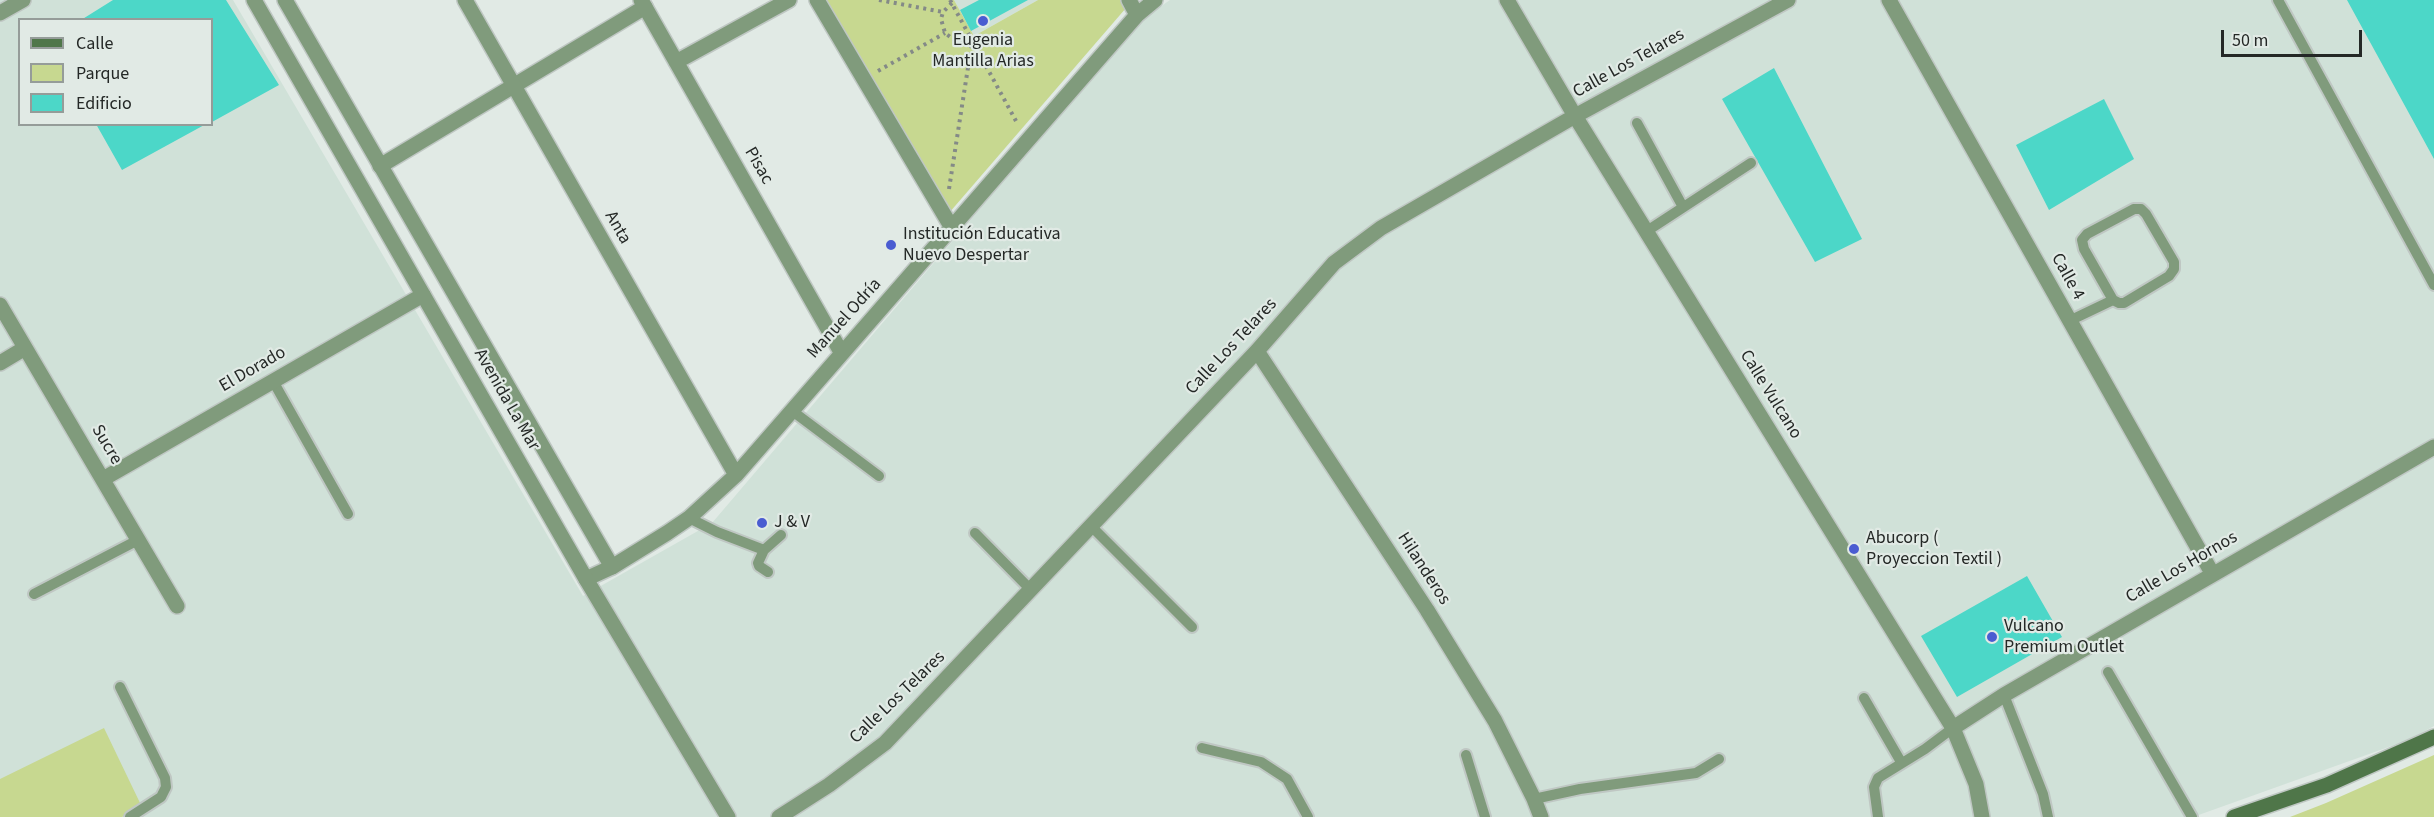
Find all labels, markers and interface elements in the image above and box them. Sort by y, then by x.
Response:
marker: Eugenia Mantilla Arias [976,14,990,28]
legend [18,18,213,126]
scale bar [2224,18,2365,56]
street label: Calle Los Telares [1570,24,1688,104]
text: 50 m [2232,28,2268,53]
place label: Eugenia Mantilla Arias [932,30,1034,72]
text: Calle [76,31,113,56]
text: Parque [76,61,129,86]
text: Edificio [76,91,132,116]
street label: Pisac [739,144,777,188]
street label: Anta [599,208,635,248]
place label: Institución Educativa Nuevo Despertar [903,224,1061,266]
marker: Institución Educativa Nuevo Despertar [884,238,898,252]
street label: Calle 4 [2045,250,2089,304]
street label: Manuel Odría [803,274,887,364]
street label: Calle Los Telares [1182,294,1282,400]
street label: El Dorado [216,342,290,398]
street label: Avenida La Mar [468,345,544,455]
street label: Calle Vulcano [1734,347,1806,443]
street label: Sucre [86,421,126,469]
place label: J & V [774,512,810,534]
marker: J & V [755,516,769,530]
street label: Calle Los Hornos [2122,527,2242,609]
place label: Abucorp ( Proyeccion Textil ) [1866,528,2002,570]
street label: Hilanderos [1392,529,1454,609]
marker: Abucorp ( Proyeccion Textil ) [1847,542,1861,556]
place label: Vulcano Premium Outlet [2004,616,2124,658]
marker: Vulcano Premium Outlet [1985,630,1999,644]
street label: Calle Los Telares [846,647,950,749]

